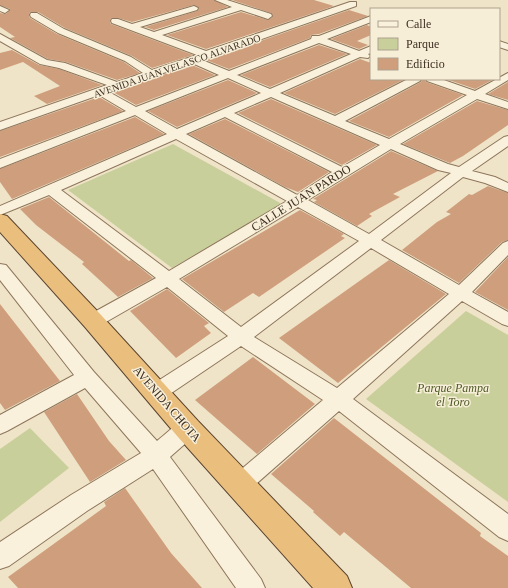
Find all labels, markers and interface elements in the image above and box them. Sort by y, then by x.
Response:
legend [370,8,500,80]
text: Calle [406,17,431,31]
street label: AVENIDA JUAN VELASCO ALVARADO [92,32,262,100]
text: Parque [406,37,439,51]
text: Edificio [406,57,445,71]
street label: CALLE JUAN PARDO [249,161,354,234]
street label: AVENIDA CHOTA [130,363,204,445]
park label: Parque Pampa el Toro [416,381,489,409]

